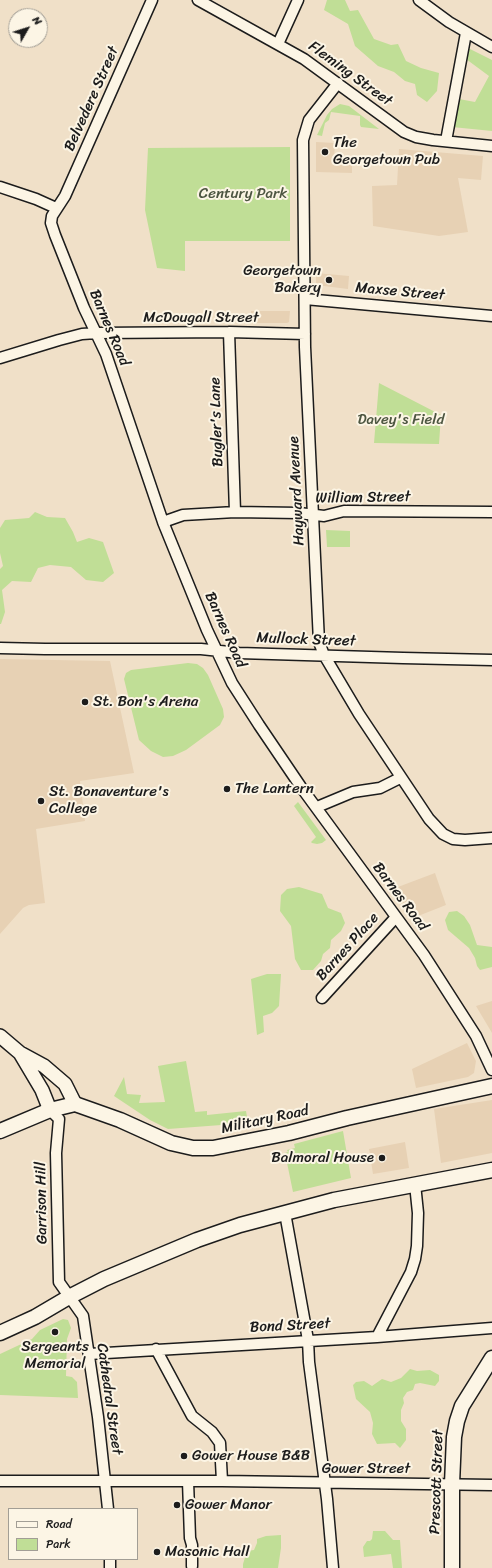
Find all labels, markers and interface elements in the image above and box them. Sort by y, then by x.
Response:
north arrow [8,8,48,48]
text: N [27,12,47,30]
street label: Fleming Street [305,38,395,110]
street label: Belvedere Street [61,44,123,154]
place label: The Georgetown Pub [333,134,440,169]
marker: The Georgetown Pub [320,147,330,157]
park label: Century Park [199,185,287,203]
place label: Georgetown Bakery [243,262,321,297]
marker: Georgetown Bakery [324,275,334,285]
street label: Maxse Street [355,279,445,305]
street label: Barnes Road [85,287,133,369]
street label: McDougall Street [143,309,259,327]
street label: Bugler's Lane [206,377,228,467]
park label: Davey's Field [358,411,444,429]
street label: Hayward Avenue [285,436,309,546]
street label: William Street [315,488,411,508]
street label: Barnes Road [200,589,250,671]
street label: Mullock Street [256,629,356,651]
place label: St. Bon's Arena [93,693,198,711]
marker: St. Bon's Arena [80,697,90,707]
place label: The Lantern [235,780,314,798]
place label: St. Bonaventure's College [49,783,169,818]
marker: The Lantern [222,784,232,794]
marker: St. Bonaventure's College [36,796,46,806]
street label: Barnes Road [368,859,432,935]
street label: Barnes Place [313,909,383,985]
street label: Military Road [220,1102,310,1138]
place label: Balmoral House [271,1149,374,1167]
marker: Balmoral House [377,1153,387,1163]
street label: Garrison Hill [32,1162,52,1244]
street label: Bond Street [249,1315,331,1337]
marker: Sergeants Memorial [50,1327,60,1337]
place label: Sergeants Memorial [21,1338,89,1373]
street label: Cathedral Street [92,1342,126,1456]
street label: Prescott Street [426,1429,448,1535]
place label: Gower House B&B [192,1447,310,1465]
marker: Gower House B&B [179,1451,189,1461]
street label: Gower Street [322,1460,410,1478]
place label: Gower Manor [185,1496,272,1514]
marker: Gower Manor [172,1500,182,1510]
legend [8,1508,138,1560]
text: Road [46,1513,72,1535]
text: Park [46,1533,71,1555]
place label: Masonic Hall [165,1543,250,1561]
marker: Masonic Hall [152,1547,162,1557]

